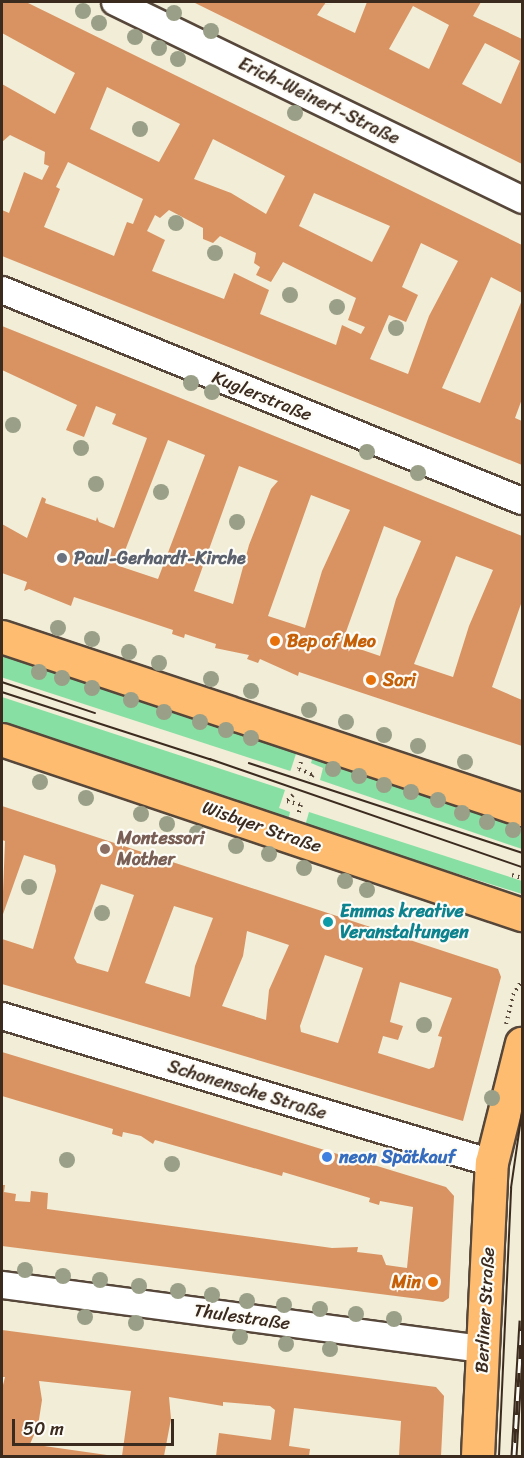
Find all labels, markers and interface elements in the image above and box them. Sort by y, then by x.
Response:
street label: Erich-Weinert-Straße [235,53,403,149]
street label: Kuglerstraße [209,366,315,426]
place label: Paul-Gerhardt-Kirche [74,547,246,569]
marker: Paul-Gerhardt-Kirche [55,551,69,565]
place label: Bep of Meo [287,630,377,652]
marker: Bep of Meo [268,634,282,648]
place label: Sori [383,669,416,691]
marker: Sori [364,673,378,687]
street label: Wisbyer Straße [200,797,324,857]
place label: Montessori Mother [117,828,205,870]
marker: Montessori Mother [98,842,112,856]
place label: Emmas kreative Veranstaltungen [340,901,469,944]
marker: Emmas kreative Veranstaltungen [321,915,335,929]
street label: Schonensche Straße [165,1056,329,1124]
place label: neon Spätkauf [339,1146,455,1168]
marker: neon Spätkauf [320,1150,334,1164]
street label: Berliner Straße [471,1247,499,1373]
place label: Min [392,1271,421,1293]
marker: Min [426,1275,440,1289]
street label: Thulestraße [193,1300,291,1334]
scale bar [15,1407,177,1445]
text: 50 m [23,1413,64,1445]

